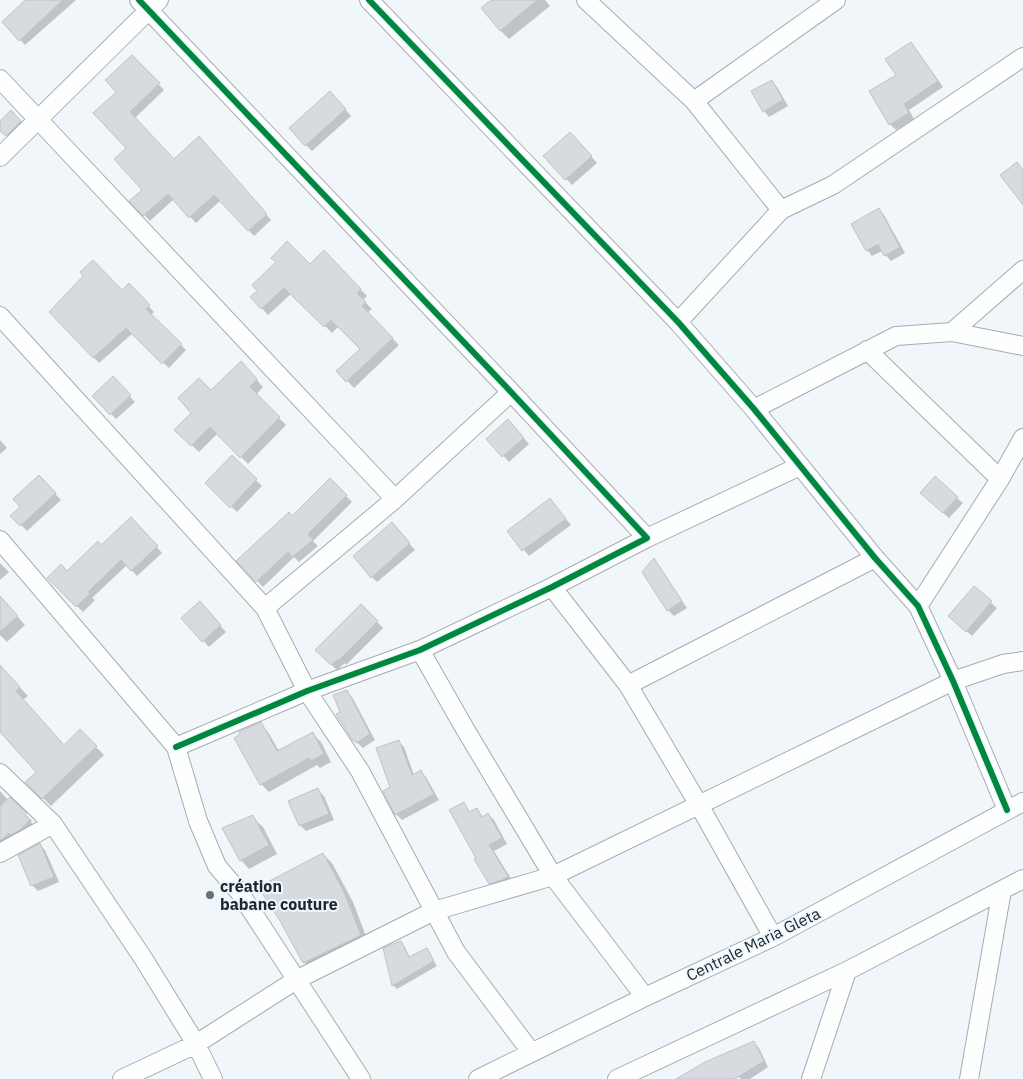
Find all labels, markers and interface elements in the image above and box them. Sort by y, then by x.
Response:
place label: création babane couture [220,876,338,914]
marker: création babane couture [204,889,216,901]
street label: Centrale Maria Gleta [683,903,824,985]

